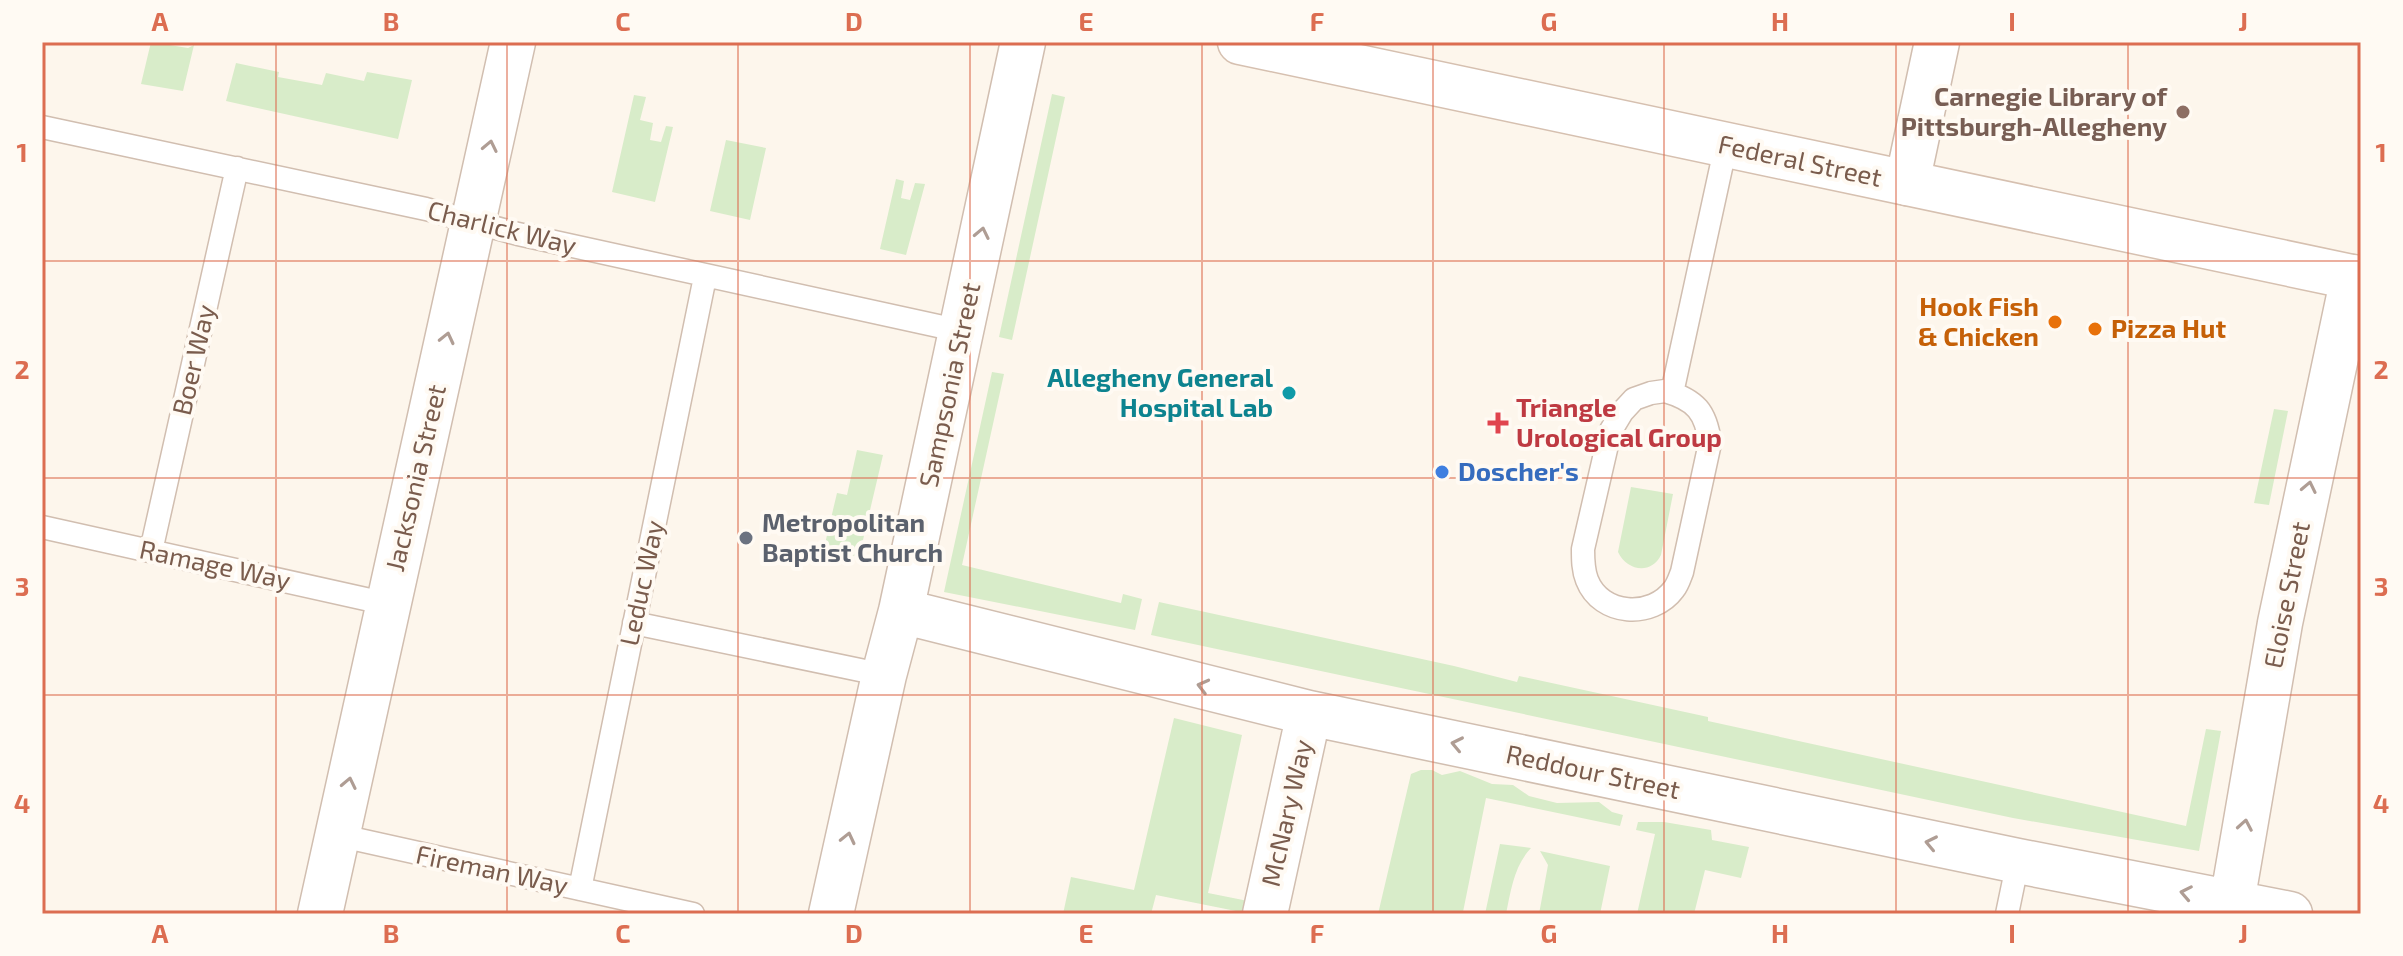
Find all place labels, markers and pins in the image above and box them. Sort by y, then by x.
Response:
place label: Carnegie Library of Pittsburgh-Allegheny [1901,80,2168,142]
marker: Carnegie Library of Pittsburgh-Allegheny [2174,103,2192,121]
place label: Hook Fish & Chicken [1918,290,2039,351]
place label: Pizza Hut [2111,312,2226,343]
marker: Hook Fish & Chicken [2046,313,2064,331]
marker: Pizza Hut [2086,320,2104,338]
place label: Allegheny General Hospital Lab [1047,361,1273,422]
marker: Allegheny General Hospital Lab [1280,384,1298,402]
place label: Triangle Urological Group [1516,391,1722,452]
marker: Triangle Urological Group [1487,412,1509,434]
place label: Doscher's [1458,455,1579,486]
marker: Doscher's [1433,463,1451,481]
place label: Metropolitan Baptist Church [762,506,943,567]
marker: Metropolitan Baptist Church [737,529,755,547]

